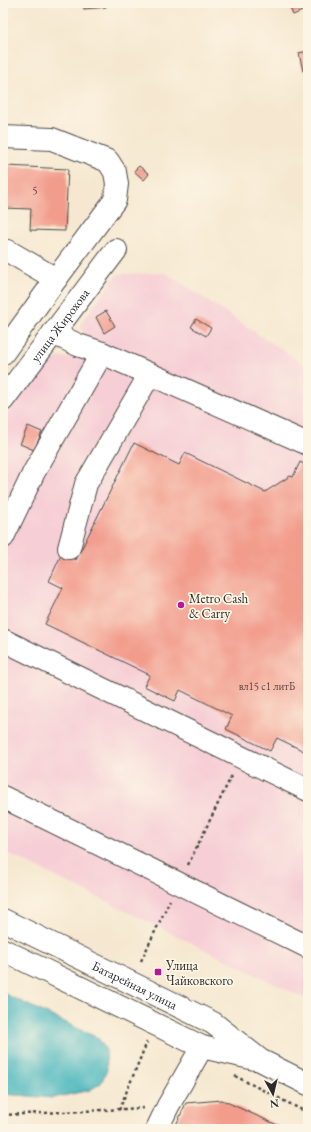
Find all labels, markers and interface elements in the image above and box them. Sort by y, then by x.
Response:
house number: 5 [32,183,38,197]
street label: улица Жирохова [27,284,94,365]
place label: Metro Cash & Carry [189,590,249,622]
marker: Metro Cash & Carry [176,600,186,610]
house number: вл15 с1 литБ [239,679,296,693]
street label: Батарейная улица [89,957,181,1014]
place label: Улица Чайковского [165,957,233,989]
marker: Улица Чайковского [153,967,163,977]
north arrow [253,1074,293,1114]
text: N [269,1096,280,1111]

